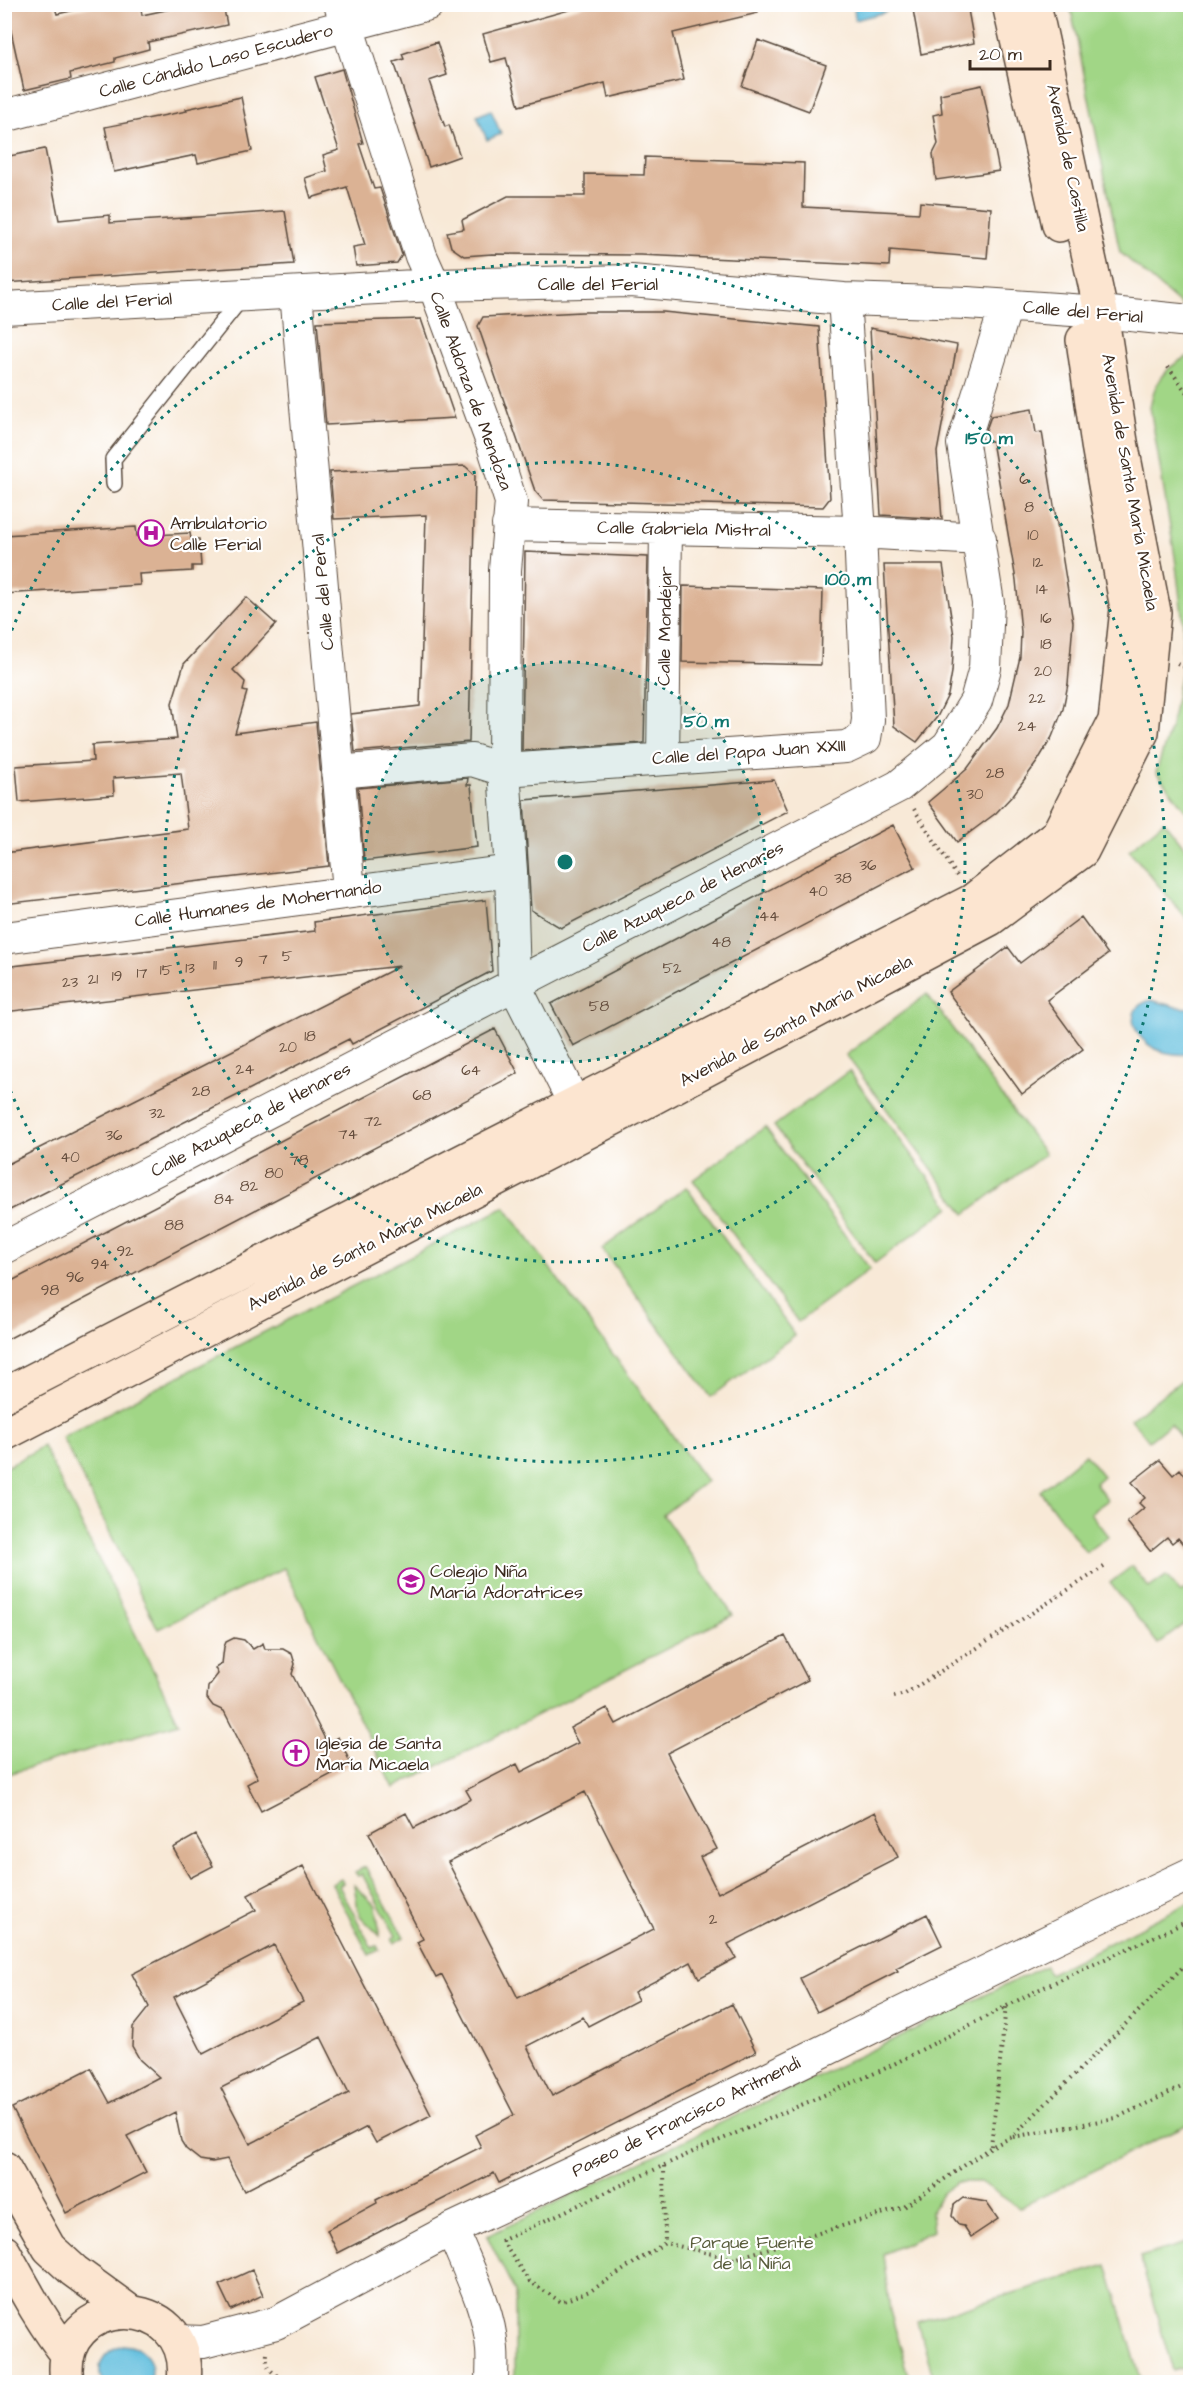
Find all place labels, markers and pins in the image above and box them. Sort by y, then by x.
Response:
place label: Ambulatorio Calle Ferial [170,511,267,557]
hospital icon: Ambulatorio Calle Ferial [136,518,166,548]
centre of rings [555,852,575,872]
place label: Colegio Niña María Adoratrices [430,1559,583,1605]
school or university icon: Colegio Niña María Adoratrices [396,1566,426,1596]
place label: Iglesia de Santa María Micaela [316,1731,441,1777]
church icon: Iglesia de Santa María Micaela [281,1738,311,1768]

